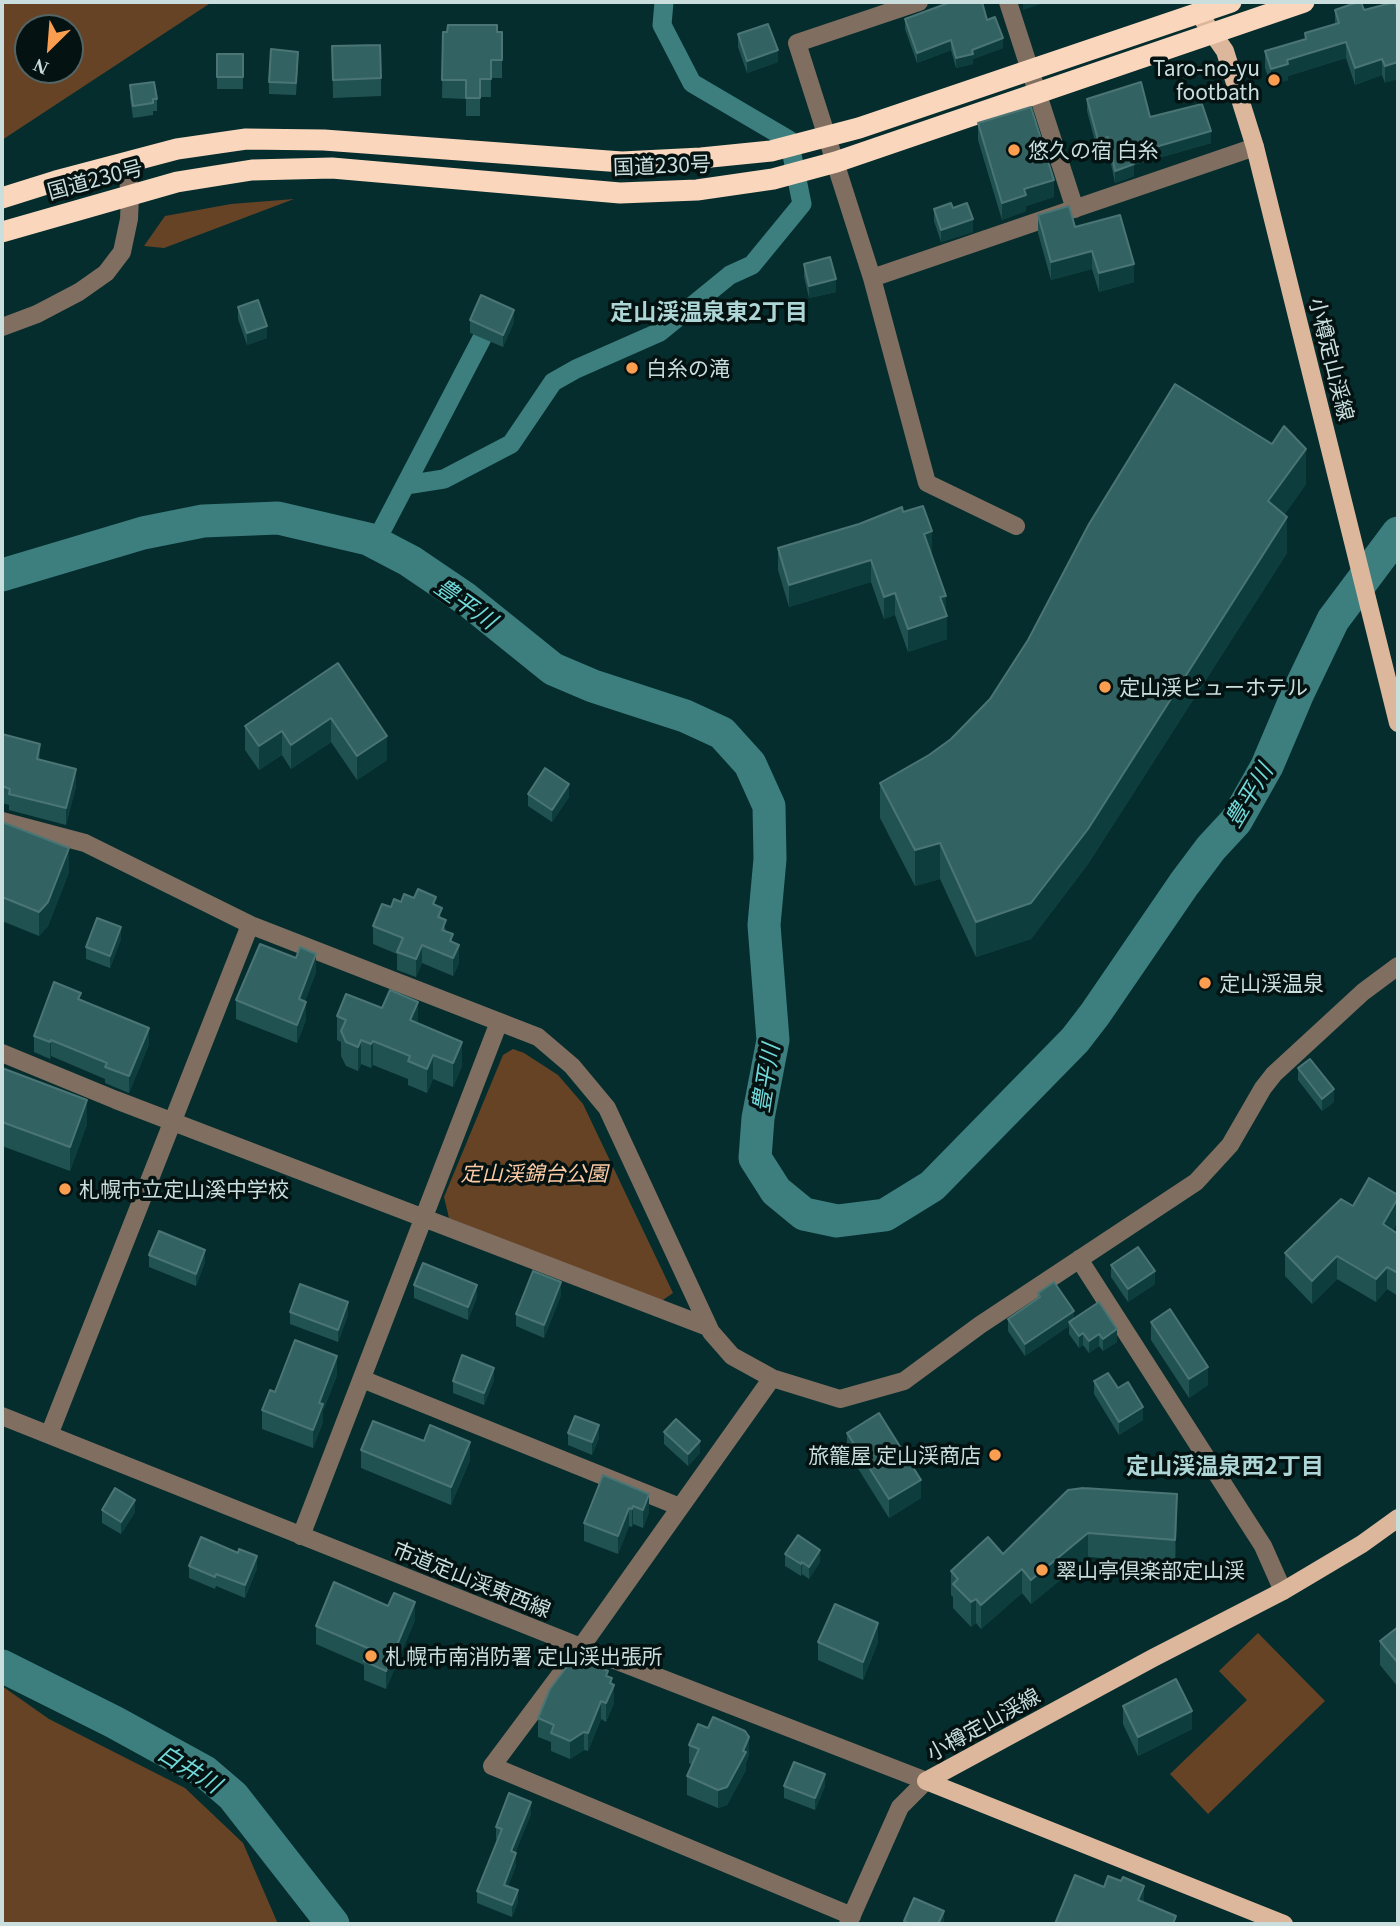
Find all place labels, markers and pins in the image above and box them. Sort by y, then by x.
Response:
place label: Taro-no-yu footbath [1153,55,1260,105]
marker: Taro-no-yu footbath [1266,72,1282,88]
place label: 悠久の宿 白糸 [1028,137,1159,163]
marker: 悠久の宿 白糸 [1006,142,1022,158]
place label: 白糸の滝 [646,355,730,381]
marker: 白糸の滝 [624,360,640,376]
place label: 定山渓ビューホテル [1119,674,1308,700]
marker: 定山渓ビューホテル [1097,679,1113,695]
place label: 定山渓温泉 [1219,970,1324,996]
marker: 定山渓温泉 [1197,975,1213,991]
place label: 札幌市立定山溪中学校 [79,1176,289,1202]
marker: 札幌市立定山溪中学校 [57,1181,73,1197]
place label: 旅籠屋 定山渓商店 [808,1442,981,1468]
marker: 旅籠屋 定山渓商店 [987,1447,1003,1463]
place label: 翠山亭倶楽部定山渓 [1056,1557,1245,1583]
marker: 翠山亭倶楽部定山渓 [1034,1562,1050,1578]
place label: 札幌市南消防署 定山渓出張所 [385,1643,663,1669]
marker: 札幌市南消防署 定山渓出張所 [363,1648,379,1664]

